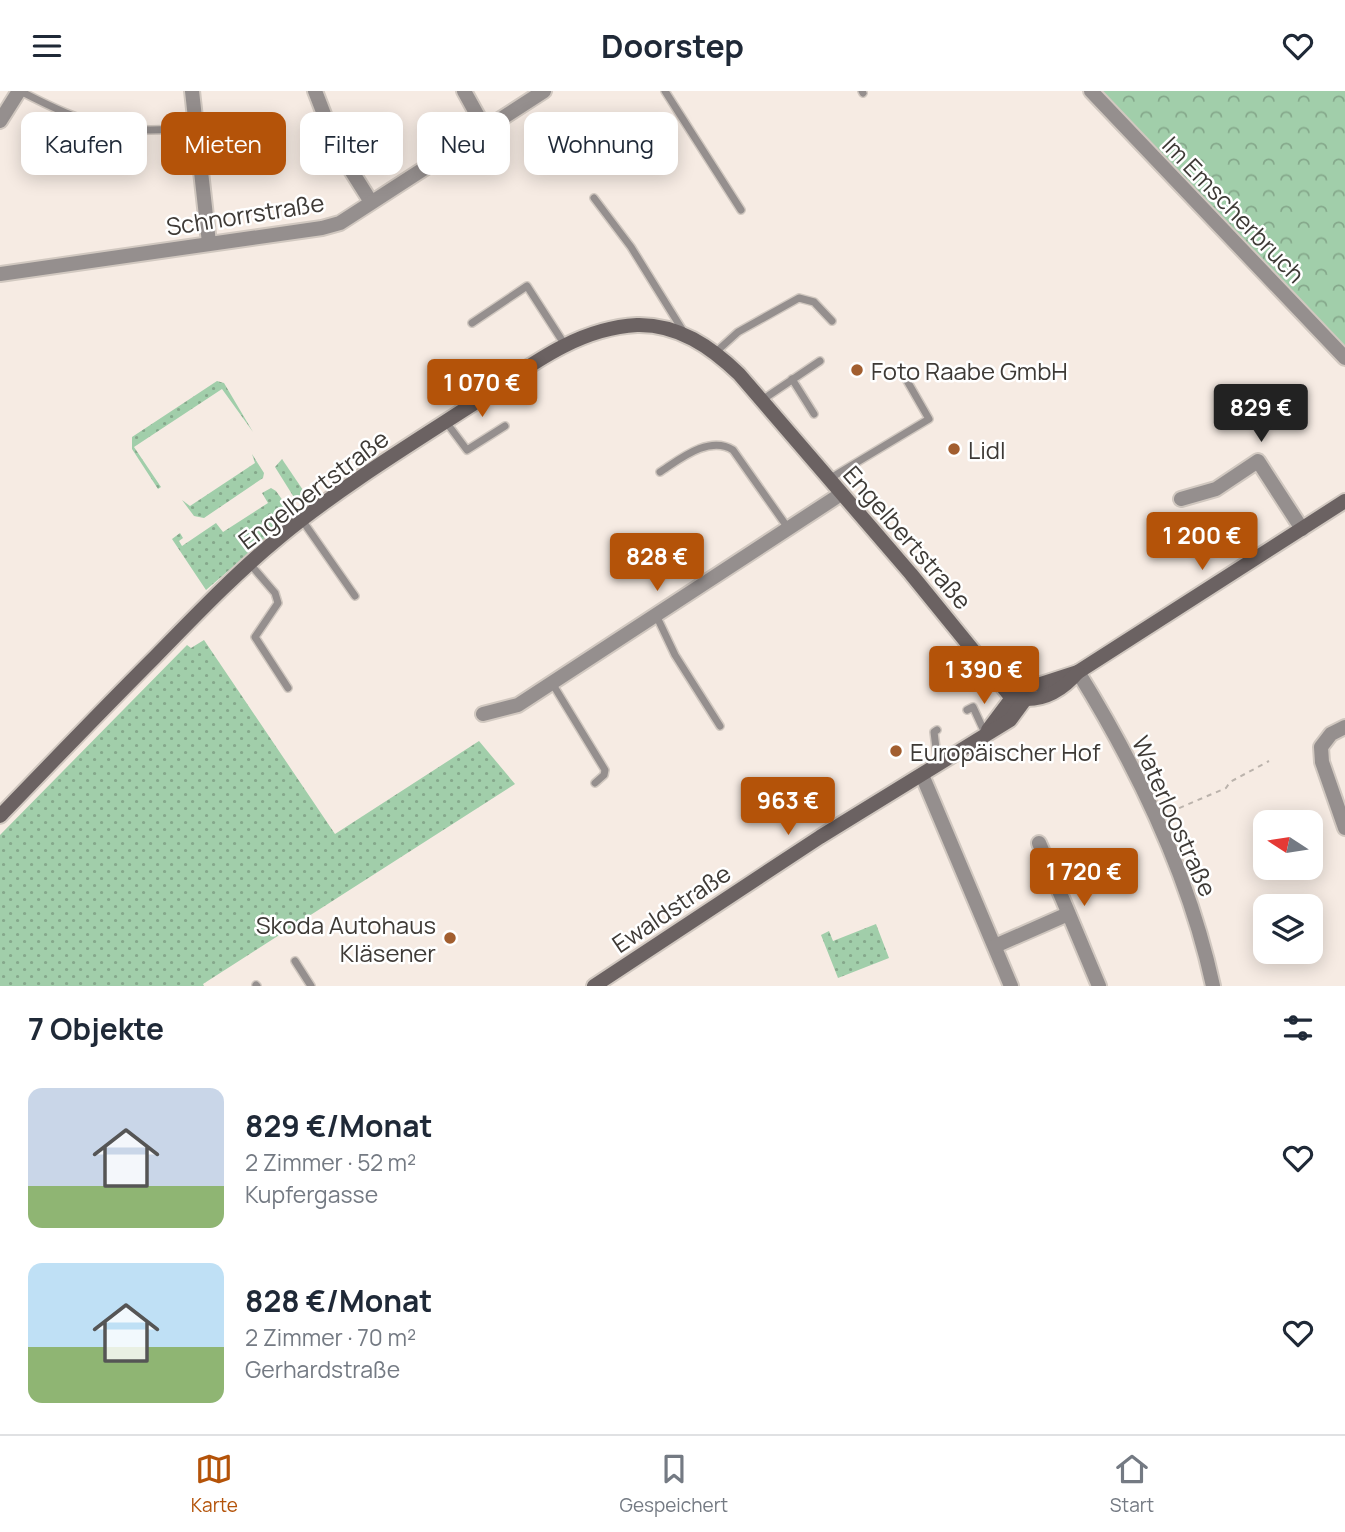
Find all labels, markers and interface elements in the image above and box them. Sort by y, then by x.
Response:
text: Doorstep [601,24,744,68]
icon: menu [28,27,66,65]
icon: heart [1279,27,1317,65]
chip: Kaufen [21,112,147,175]
chip: Mieten [161,112,286,175]
chip: Filter [300,112,403,175]
chip: Neu [417,112,510,175]
chip: Wohnung [524,112,678,175]
street label: Im Emscherbruch [1155,128,1313,290]
street label: Schnorrstraße [164,185,326,243]
place label: Foto Raabe GmbH [871,354,1068,387]
pin: 1 070 € [417,359,547,419]
marker: Foto Raabe GmbH [849,362,865,378]
text: 1 070 € [443,366,521,398]
pin: 829 € [1212,385,1310,444]
text: 829 € [1230,391,1292,423]
street label: Engelbertstraße [231,422,395,556]
place label: Lidl [968,433,1006,466]
marker: Lidl [946,441,962,457]
street label: Engelbertstraße [836,458,980,616]
pin: 1 200 € [1137,512,1267,572]
text: 1 200 € [1163,519,1241,551]
pin: 828 € [608,533,706,593]
text: 828 € [626,540,688,572]
pin: 1 390 € [919,647,1049,706]
text: 1 390 € [945,653,1023,685]
street label: Waterloostraße [1125,730,1225,902]
place label: Europäischer Hof [910,735,1101,768]
marker: Europäischer Hof [888,743,904,759]
pin: 963 € [739,777,837,837]
text: 963 € [757,784,819,816]
north arrow [1253,810,1323,880]
map controls [1253,810,1323,964]
pin: 1 720 € [1019,849,1149,908]
text: 1 720 € [1046,855,1122,887]
street label: Ewaldstraße [605,856,737,960]
button: layers [1253,894,1323,964]
place label: Skoda Autohaus Kläsener [256,908,436,969]
marker: Skoda Autohaus Kläsener [442,930,458,946]
text: 7 Objekte [28,1008,164,1049]
icon: filters [1279,1009,1317,1047]
text: 829 €/Monat [245,1105,433,1146]
icon: home [84,1116,168,1200]
icon: heart [1279,1139,1317,1177]
text: 2 Zimmer · 52 m² [245,1146,416,1178]
text: Kupfergasse [245,1178,378,1210]
text: 828 €/Monat [245,1280,432,1321]
icon: home [84,1291,168,1375]
icon: heart [1279,1314,1317,1352]
text: 2 Zimmer · 70 m² [245,1321,416,1353]
text: Gerhardstraße [245,1353,400,1385]
tab: Karte [191,1450,238,1518]
tab: Gespeichert [620,1450,728,1518]
tab: Start [1110,1450,1154,1518]

